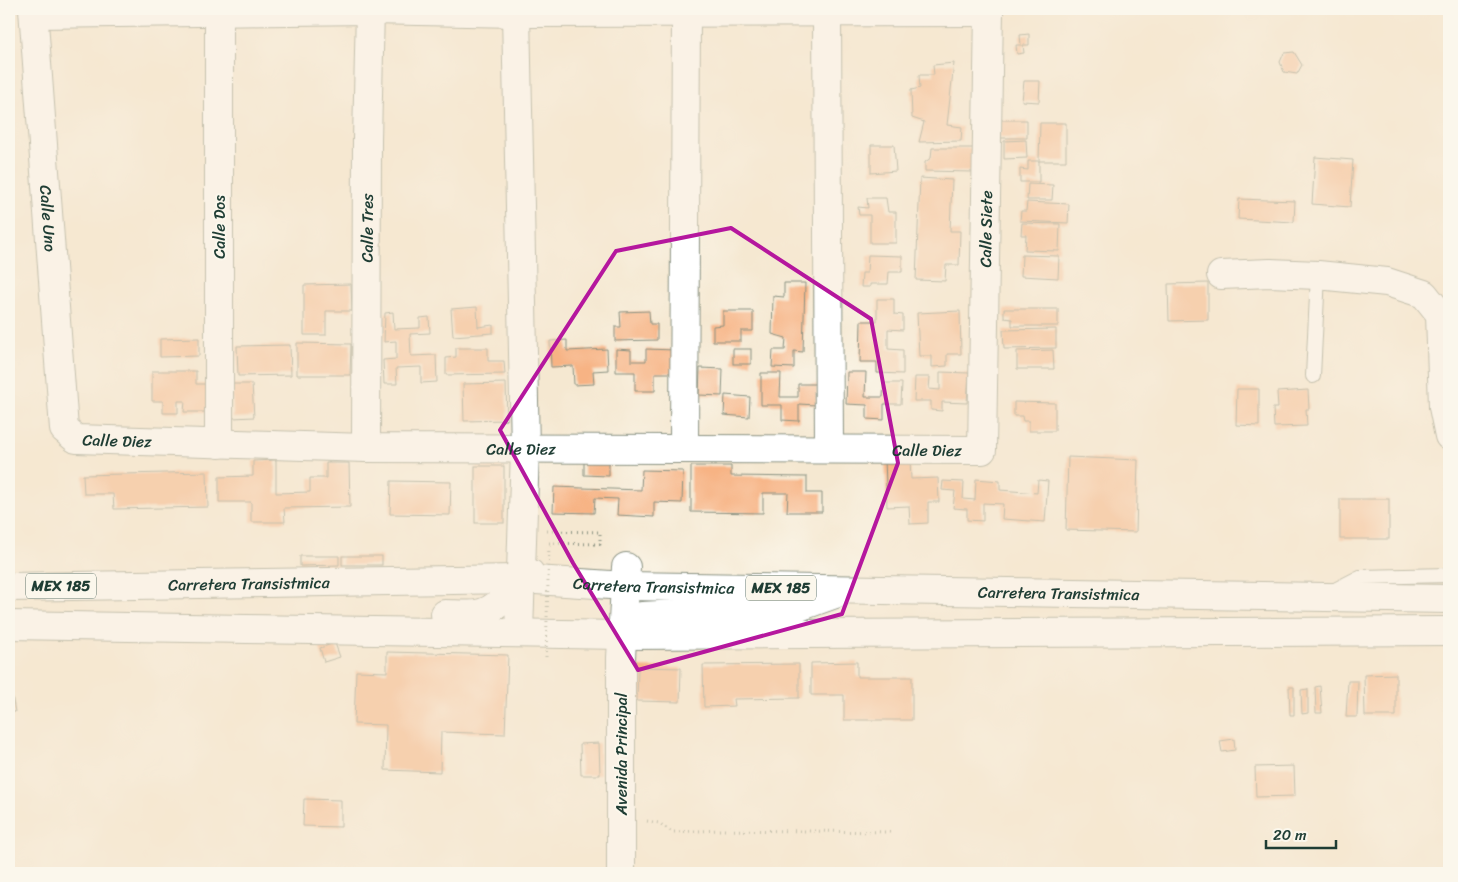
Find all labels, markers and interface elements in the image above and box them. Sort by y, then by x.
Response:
street label: Calle Uno [32,184,65,253]
street label: Calle Siete [970,190,1001,268]
street label: Calle Tres [352,193,381,262]
street label: Calle Dos [205,195,234,259]
street label: Calle Diez [82,425,153,456]
street label: Calle Diez [486,434,556,463]
street label: Calle Diez [892,435,962,464]
street label: Carretera Transistmica [168,567,331,599]
street label: Carretera Transistmica [572,568,736,602]
road number: MEX 185 [26,574,96,598]
road number: MEX 185 [746,576,816,600]
street label: Carretera Transistmica [978,577,1141,609]
street label: Avenida Principal [607,692,636,816]
scale bar [1266,817,1336,849]
text: 20 m [1273,822,1307,848]

